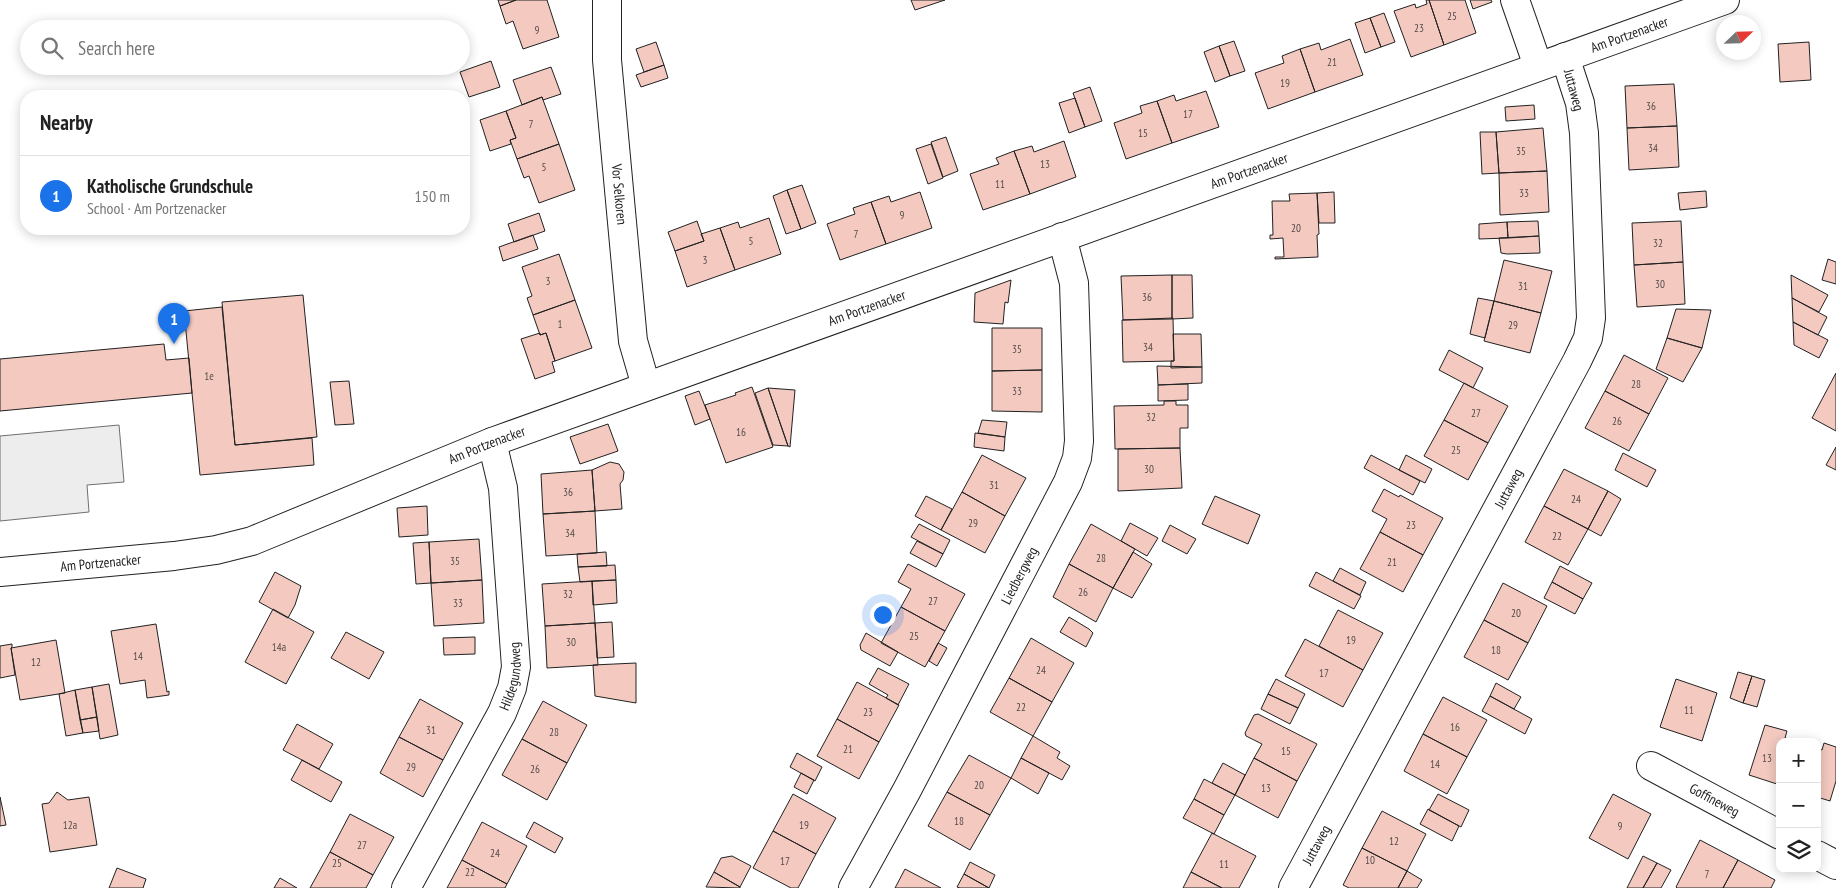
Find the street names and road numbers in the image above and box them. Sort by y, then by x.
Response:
street label: Am Portzenacker [1588,12,1671,56]
street label: Juttaweg [1560,66,1588,113]
street label: Am Portzenacker [1208,148,1290,193]
street label: Vor Selkoren [608,162,631,226]
street label: Am Portzenacker [826,285,908,330]
street label: Am Portzenacker [446,422,528,468]
street label: Juttaweg [1490,465,1526,512]
street label: Liedbergweg [997,544,1042,607]
street label: Am Portzenacker [59,550,142,575]
street label: Hildegundweg [495,641,525,713]
street label: Goffineweg [1686,779,1743,821]
street label: Juttaweg [1298,822,1334,869]

